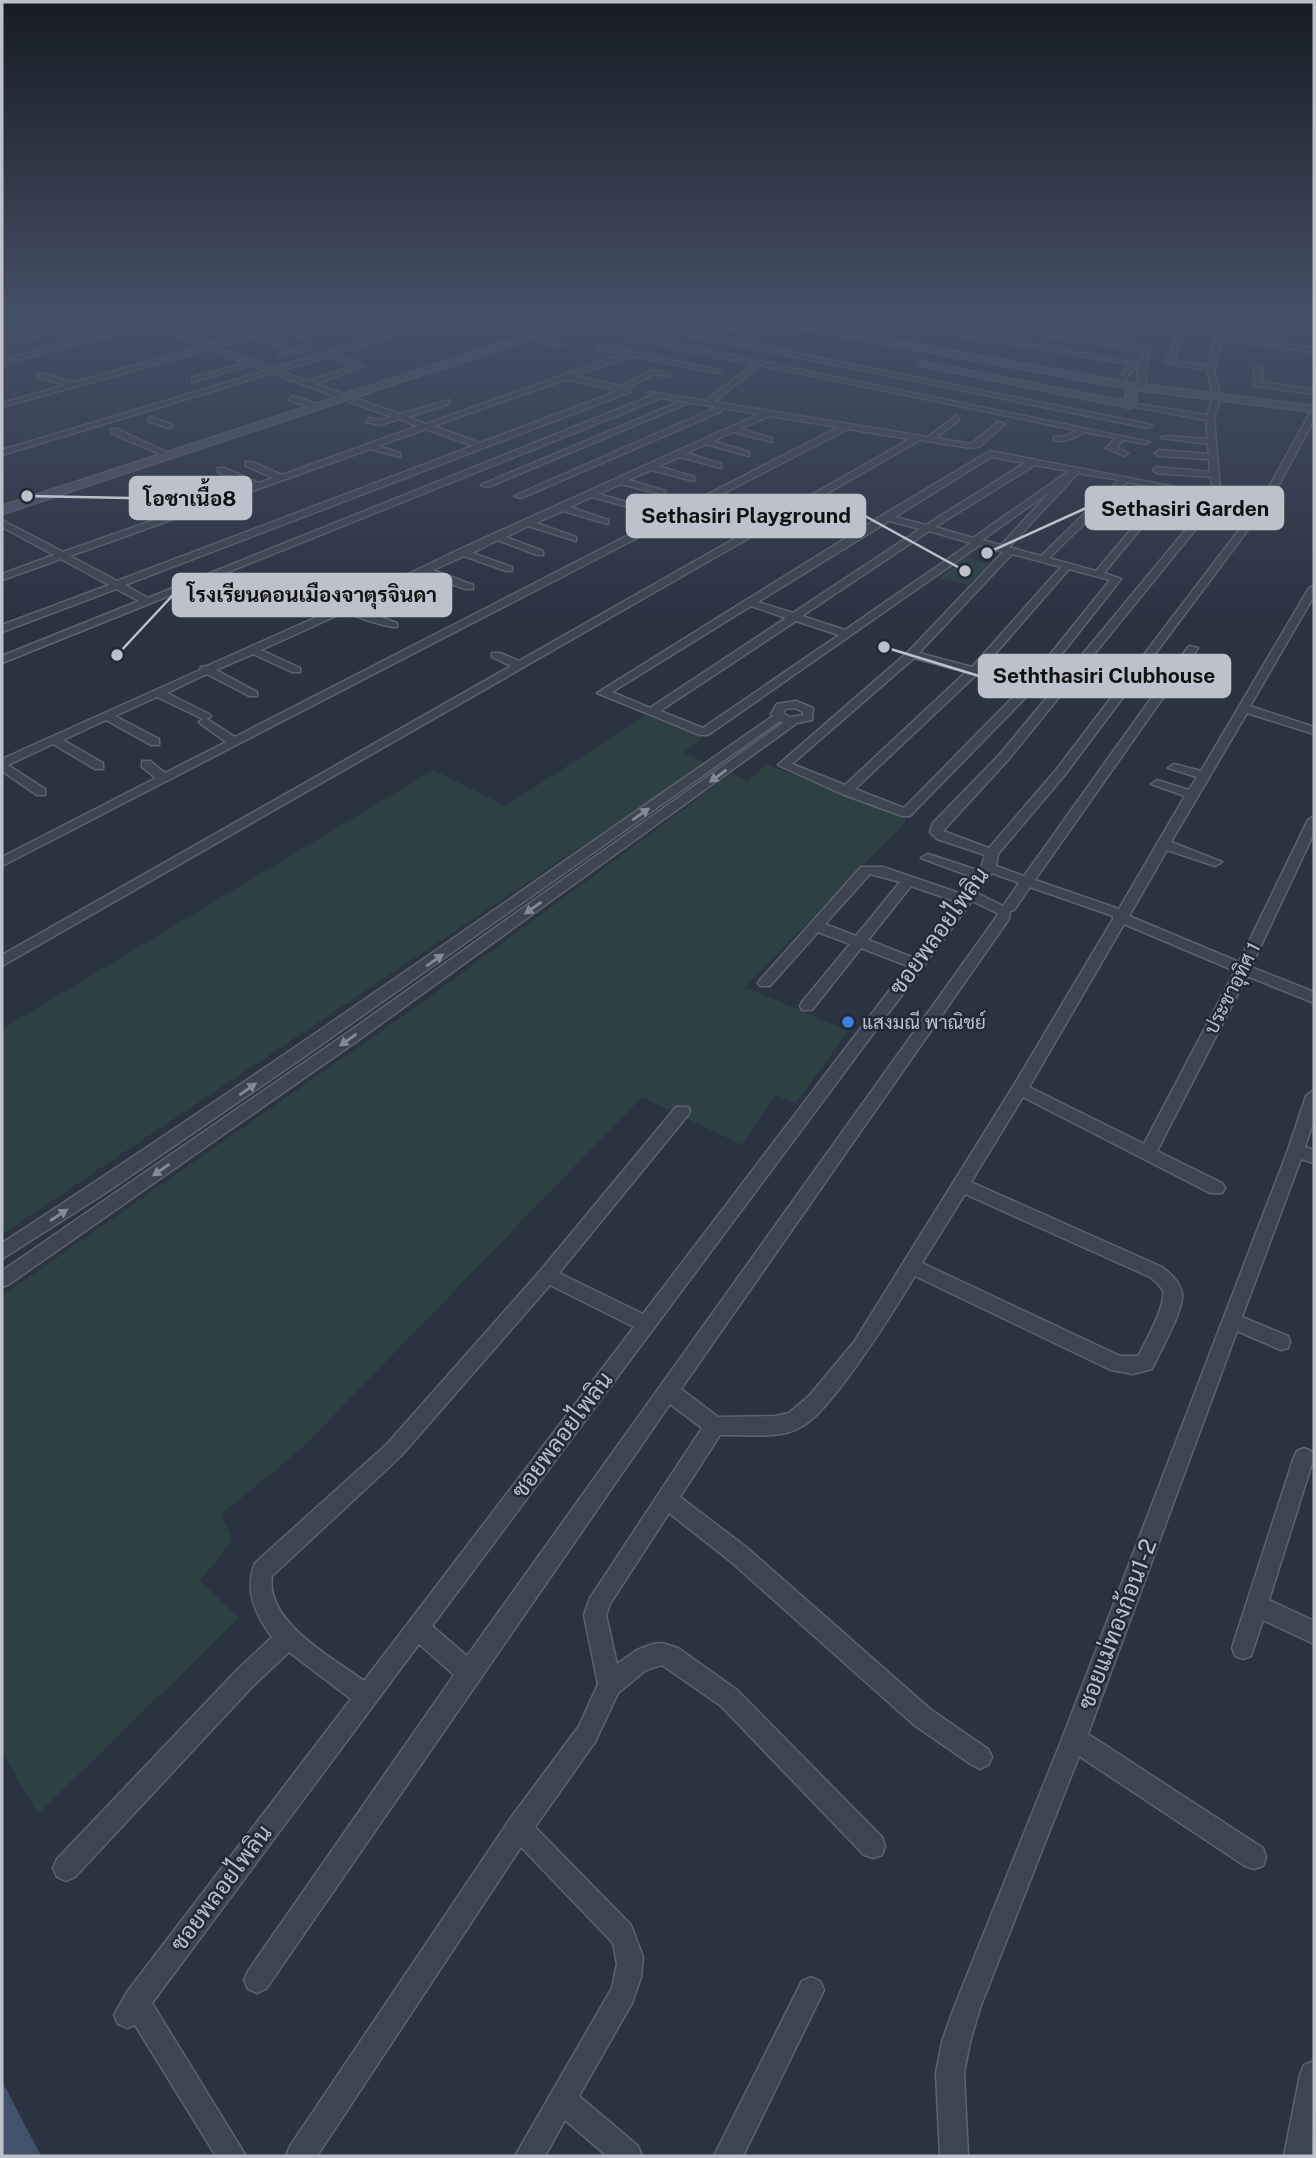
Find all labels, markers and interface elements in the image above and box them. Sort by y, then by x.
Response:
callout: โอชาเนื้อ8 [130,477,251,519]
text: โอชาเนื้อ8 [142,478,236,511]
callout: Sethasiri Garden [1086,487,1283,529]
callout: Sethasiri Playground [627,495,865,537]
text: Sethasiri Garden [1101,496,1269,521]
text: Sethasiri Playground [641,503,851,528]
callout: โรงเรียนดอนเมืองจาตุรจินดา [173,574,451,616]
text: โรงเรียนดอนเมืองจาตุรจินดา [185,581,437,610]
callout: Seththasiri Clubhouse [979,655,1230,697]
text: Seththasiri Clubhouse [993,663,1215,688]
one-way arrow [709,769,727,783]
one-way arrow [632,807,650,821]
street label: ซอยพลอยไพลิน [882,861,994,1000]
one-way arrow [524,901,542,915]
street label: ประชาอุทิศ 1 [1200,938,1266,1038]
one-way arrow [426,954,445,967]
place label: แสงมณี พาณิชย์ [862,1010,986,1033]
marker: แสงมณี พาณิชย์ [840,1014,856,1030]
one-way arrow [339,1033,357,1047]
one-way arrow [239,1082,257,1096]
one-way arrow [152,1163,170,1177]
one-way arrow [49,1209,69,1222]
street label: ซอยพลอยไพลิน [504,1365,618,1503]
street label: ซอยแม่ทองก้อน1-2 [1071,1534,1161,1713]
street label: ซอยพลอยไพลิน [163,1818,277,1956]

